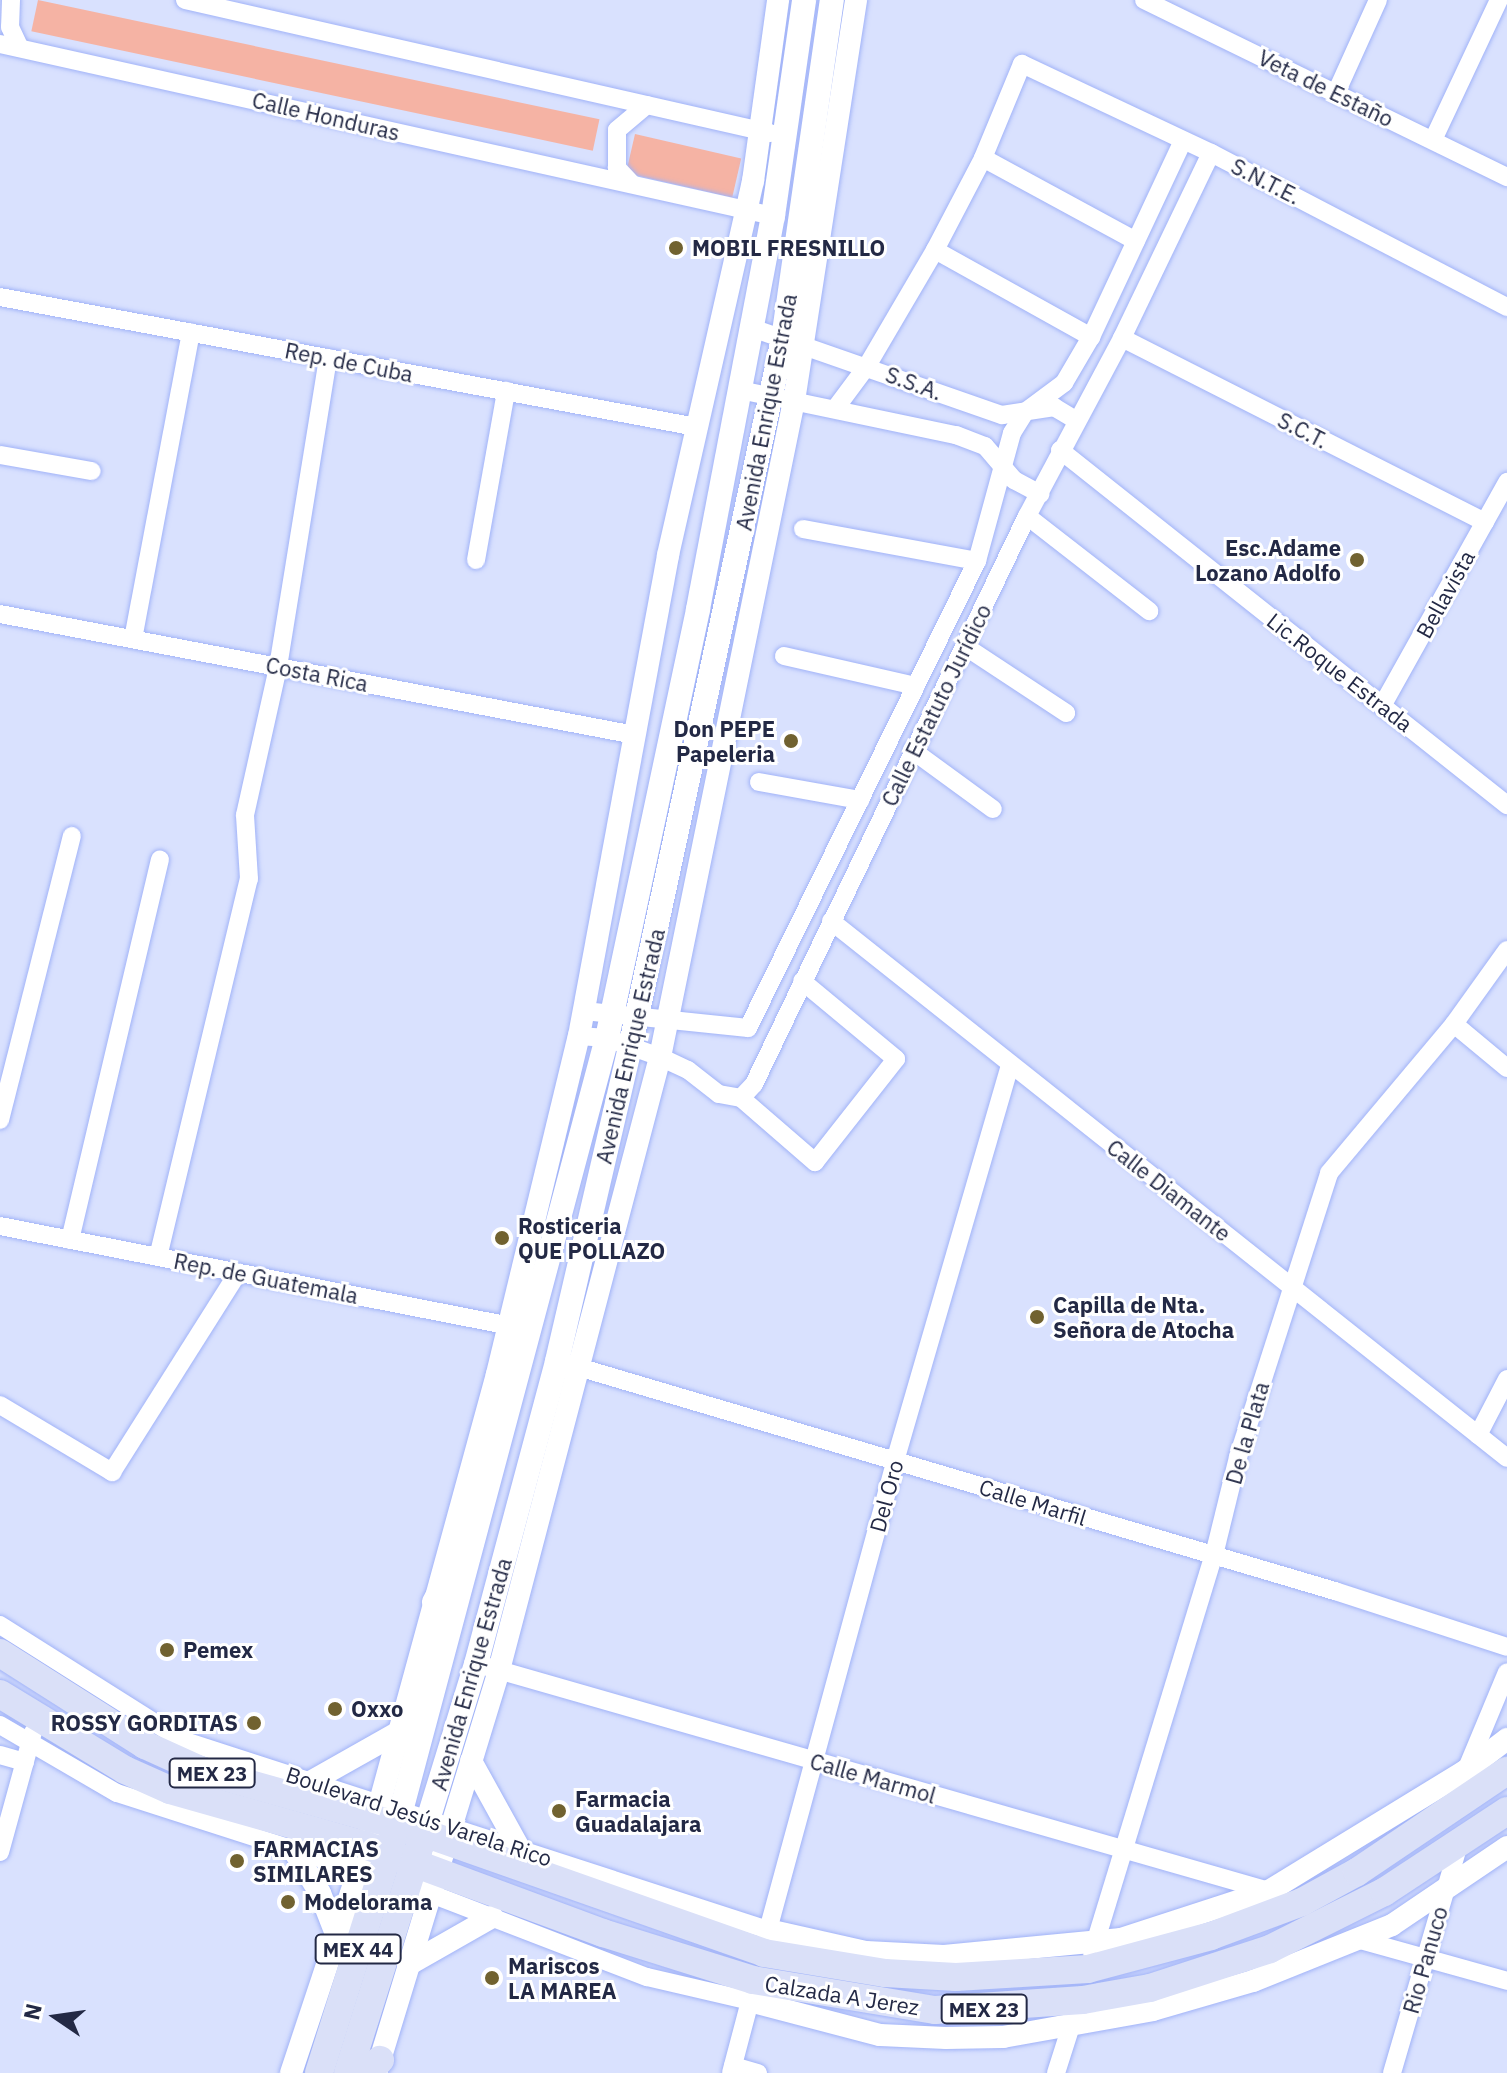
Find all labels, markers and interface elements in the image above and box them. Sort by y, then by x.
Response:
street label: Veta de Estaño [1254,44,1398,132]
street label: Calle Honduras [250,86,402,146]
street label: S.N.T.E. [1227,152,1305,210]
place label: MOBIL FRESNILLO [692,235,885,261]
marker: MOBIL FRESNILLO [667,239,685,257]
street label: Avenida Enrique Estrada [730,291,802,533]
street label: Rep. de Cuba [283,337,415,387]
street label: S.S.A. [882,361,946,405]
street label: S.C.T. [1273,406,1333,454]
place label: Esc.Adame Lozano Adolfo [1195,534,1341,586]
street label: Bellavista [1410,546,1480,642]
marker: Esc.Adame Lozano Adolfo [1348,551,1366,569]
street label: Calle Estatuto Jurídico [876,600,996,810]
street label: Lic.Roque Estrada [1262,607,1418,737]
street label: Costa Rica [264,651,370,697]
place label: Don PEPE Papeleria [673,715,775,766]
marker: Don PEPE Papeleria [782,732,800,750]
street label: Avenida Enrique Estrada [590,926,670,1166]
street label: Calle Diamante [1102,1134,1236,1246]
place label: Rosticeria QUE POLLAZO [518,1212,665,1264]
marker: Rosticeria QUE POLLAZO [493,1229,511,1247]
street label: Rep. de Guatemala [172,1247,360,1309]
place label: Capilla de Nta. Señora de Atocha [1053,1291,1234,1342]
marker: Capilla de Nta. Señora de Atocha [1028,1308,1046,1326]
street label: De la Plata [1220,1379,1274,1487]
street label: Del Oro [864,1457,908,1535]
street label: Calle Marfil [976,1473,1090,1531]
street label: Avenida Enrique Estrada [425,1555,517,1793]
place label: Pemex [183,1637,253,1663]
marker: Pemex [158,1641,176,1659]
place label: Oxxo [351,1696,403,1722]
marker: Oxxo [326,1700,344,1718]
place label: ROSSY GORDITAS [51,1710,238,1736]
marker: ROSSY GORDITAS [245,1714,263,1732]
street label: Calle Marmol [807,1747,939,1809]
road number: MEX 23 [168,1757,256,1789]
street label: Boulevard Jesús Varela Rico [283,1760,555,1872]
place label: Farmacia Guadalajara [575,1785,701,1836]
marker: Farmacia Guadalajara [550,1802,568,1820]
place label: FARMACIAS SIMILARES [253,1835,379,1886]
marker: FARMACIAS SIMILARES [228,1852,246,1870]
place label: Modelorama [304,1889,433,1915]
marker: Modelorama [279,1893,297,1911]
street label: Rio Panuco [1397,1903,1453,2017]
road number: MEX 44 [314,1933,402,1965]
place label: Mariscos LA MAREA [508,1952,617,2004]
marker: Mariscos LA MAREA [483,1969,501,1987]
street label: Calzada A Jerez [763,1970,921,2020]
north arrow [16,1977,96,2057]
road number: MEX 23 [940,1993,1028,2025]
text: N [16,2000,48,2023]

